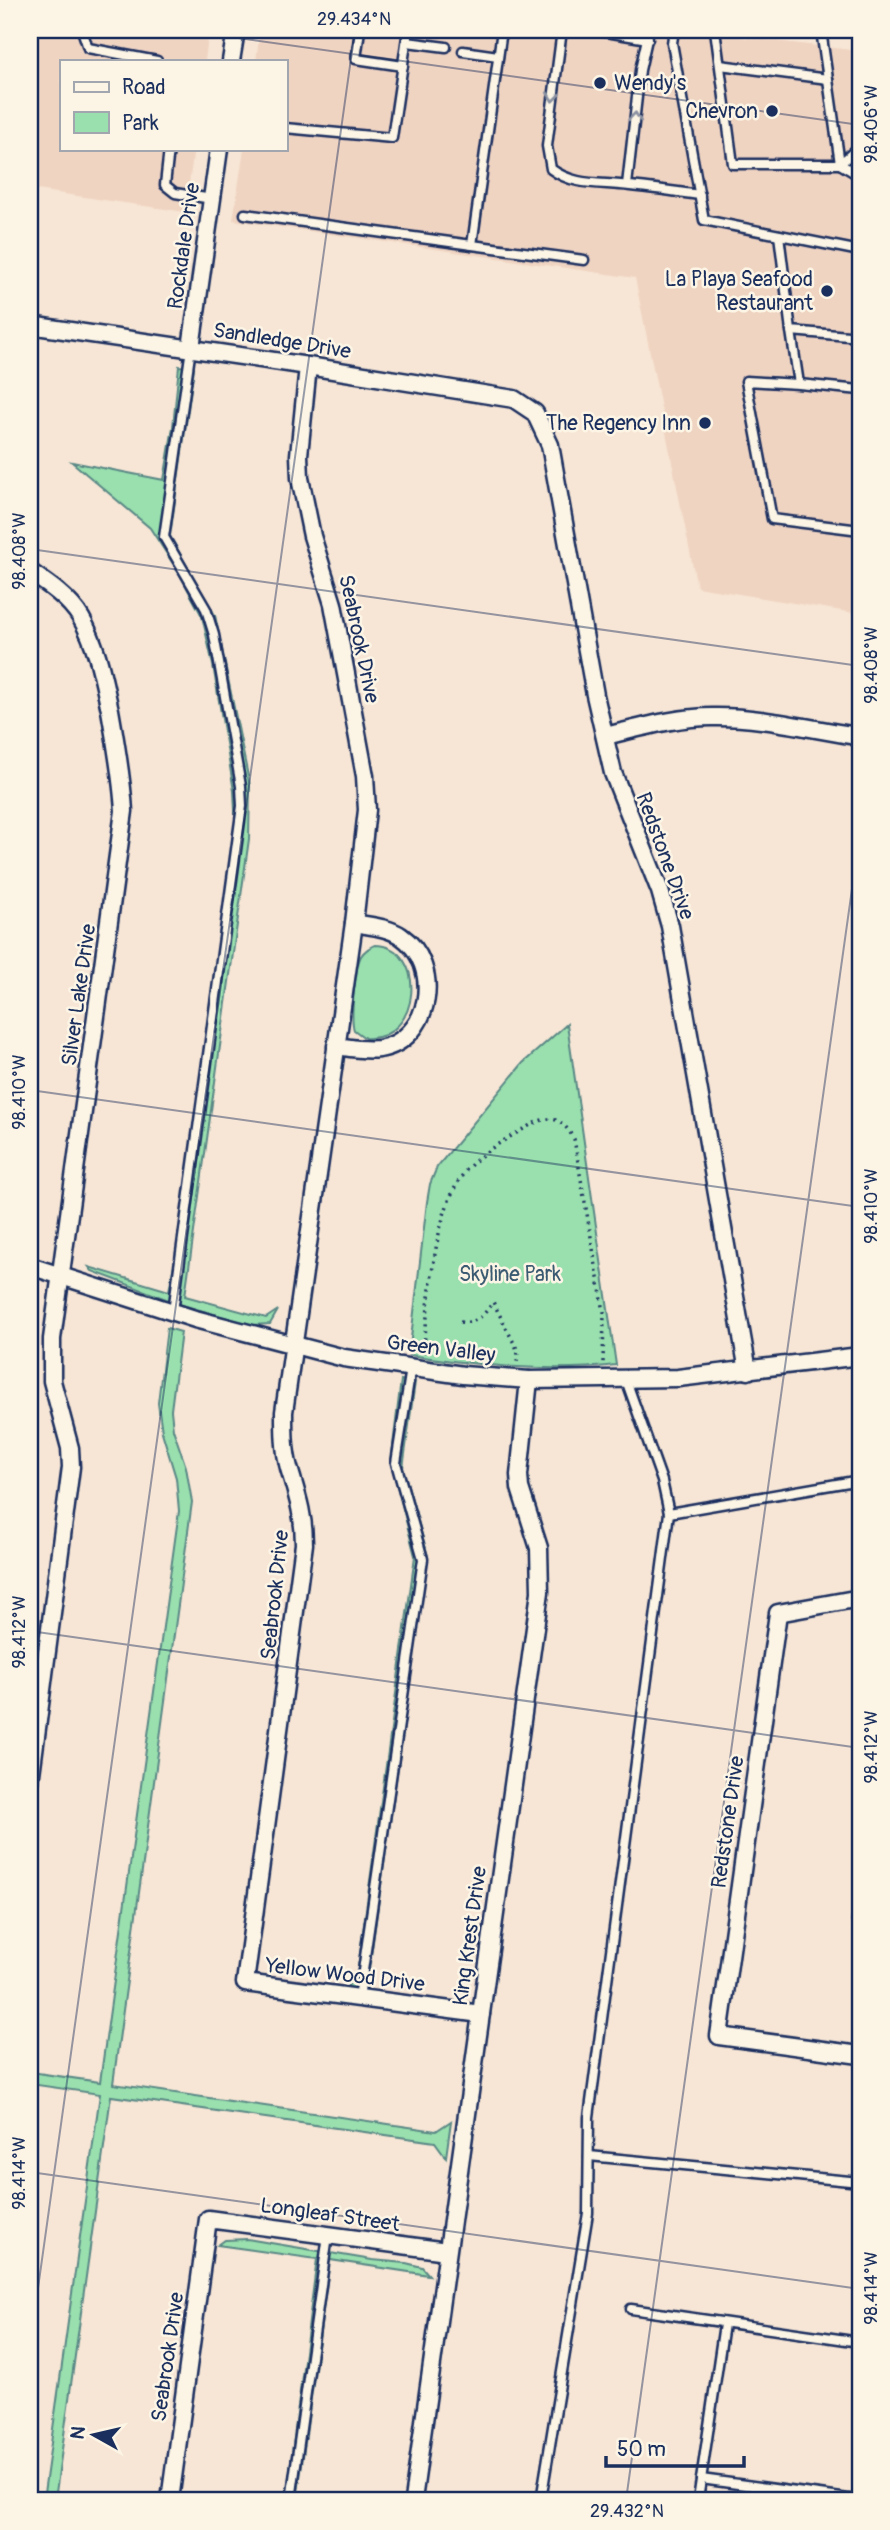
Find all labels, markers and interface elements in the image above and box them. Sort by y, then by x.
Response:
text: 29.434°N [317,8,391,31]
legend [60,60,287,150]
place label: Wendy's [614,70,687,97]
text: Road [122,74,166,101]
marker: Wendy's [592,75,608,91]
text: 98.406°W [860,85,883,163]
one-way arrow [546,92,561,103]
place label: Chevron [685,98,758,125]
marker: Chevron [764,103,780,119]
text: Park [122,110,159,137]
one-way arrow [627,112,642,123]
street label: Rockdale Drive [162,180,206,311]
place label: La Playa Seafood Restaurant [665,266,814,317]
marker: La Playa Seafood Restaurant [819,283,835,299]
street label: Sandledge Drive [211,317,354,365]
place label: The Regency Inn [546,410,691,437]
marker: The Regency Inn [697,415,713,431]
text: 98.408°W [8,512,31,590]
street label: Seabrook Drive [332,572,386,706]
text: 98.408°W [860,626,883,704]
street label: Redstone Drive [630,789,701,924]
street label: Silver Lake Drive [56,922,102,1068]
text: 98.410°W [8,1054,31,1130]
text: 98.410°W [860,1168,883,1244]
park label: Skyline Park [459,1261,561,1288]
street label: Green Valley [385,1329,497,1369]
street label: Seabrook Drive [255,1528,295,1661]
text: 98.412°W [8,1595,31,1669]
text: 98.412°W [860,1710,883,1784]
street label: Redstone Drive [705,1753,751,1890]
street label: King Krest Drive [447,1864,493,2007]
street label: Yellow Wood Drive [263,1952,427,1998]
text: 98.414°W [8,2136,31,2210]
street label: Longleaf Street [259,2192,402,2238]
text: 98.414°W [860,2251,883,2325]
street label: Seabrook Drive [146,2290,191,2423]
north arrow [60,2400,130,2470]
text: N [65,2425,91,2441]
scale bar [606,2425,745,2469]
text: 50 m [617,2436,666,2463]
text: 29.432°N [590,2500,664,2523]

